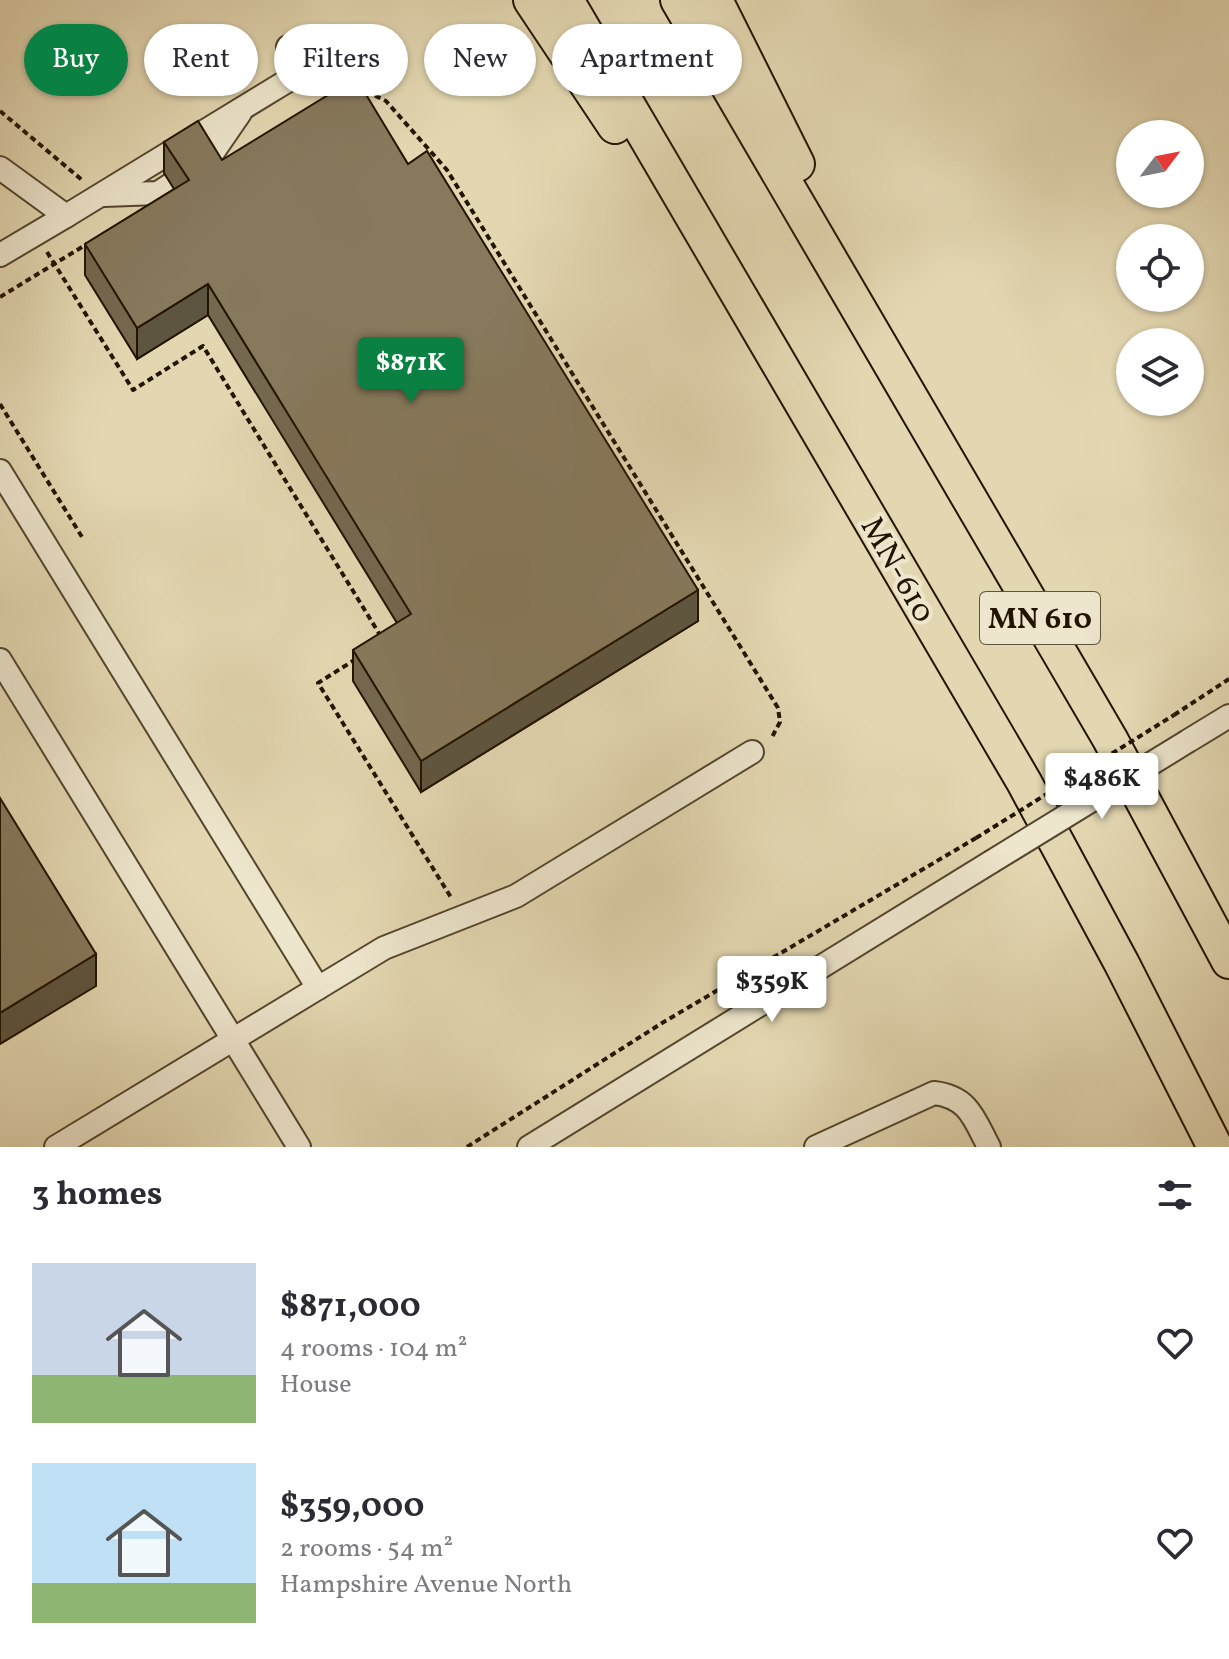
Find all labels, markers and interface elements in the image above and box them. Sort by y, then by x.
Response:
chip: Buy [24,24,128,96]
chip: Rent [144,24,258,96]
chip: Filters [274,24,408,96]
chip: New [424,24,536,96]
chip: Apartment [552,24,742,96]
north arrow [1116,120,1204,208]
map controls [1116,120,1204,416]
button: locate [1116,224,1204,312]
button: layers [1116,328,1204,416]
pin: $871K [355,337,467,405]
text: $871K [376,345,446,381]
street label: MN-610 [848,509,944,632]
road number: MN 610 [980,592,1100,644]
pin: $486K [1046,753,1158,821]
text: $486K [1063,761,1141,797]
pin: $359K [716,956,828,1024]
text: $359K [735,964,809,1000]
text: 3 homes [32,1172,162,1219]
icon: filters [1153,1173,1197,1217]
text: $871,000 [280,1284,421,1331]
icon: home [96,1295,192,1391]
icon: heart [1153,1321,1197,1365]
text: 4 rooms · 104 m² [280,1331,467,1367]
text: House [280,1367,352,1403]
text: $359,000 [280,1484,424,1531]
icon: home [96,1495,192,1591]
icon: heart [1153,1521,1197,1565]
text: 2 rooms · 54 m² [280,1531,453,1567]
text: Hampshire Avenue North [280,1567,572,1603]

